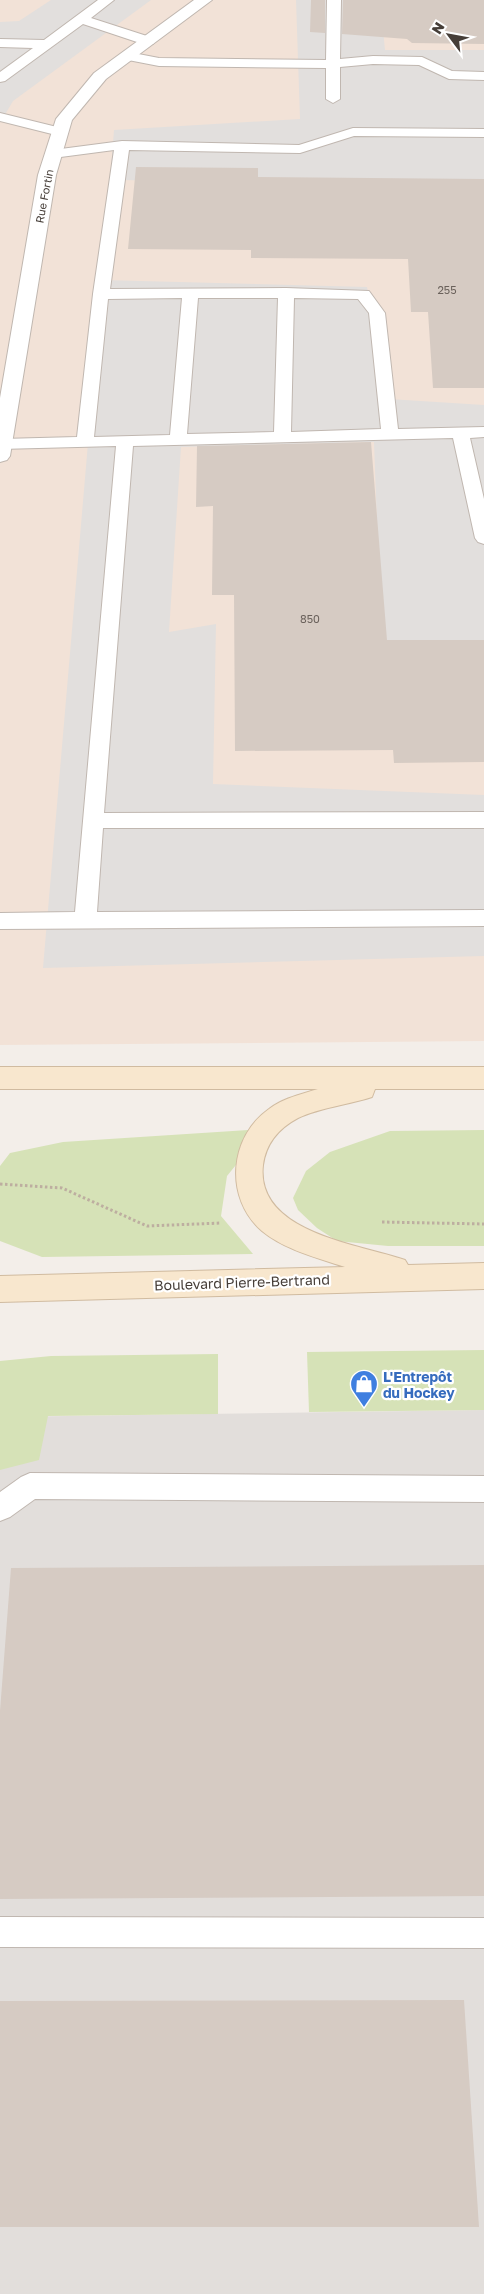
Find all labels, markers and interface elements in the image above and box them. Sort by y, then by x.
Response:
north arrow [424,10,474,60]
text: N [428,19,448,37]
street label: Rue Fortin [32,168,56,224]
house number: 255 [437,283,457,296]
house number: 850 [300,612,320,625]
street label: Boulevard Pierre-Bertrand [154,1270,330,1294]
place label: L'Entrepôt du Hockey [383,1368,455,1401]
shop icon: L'Entrepôt du Hockey [349,1369,379,1408]

